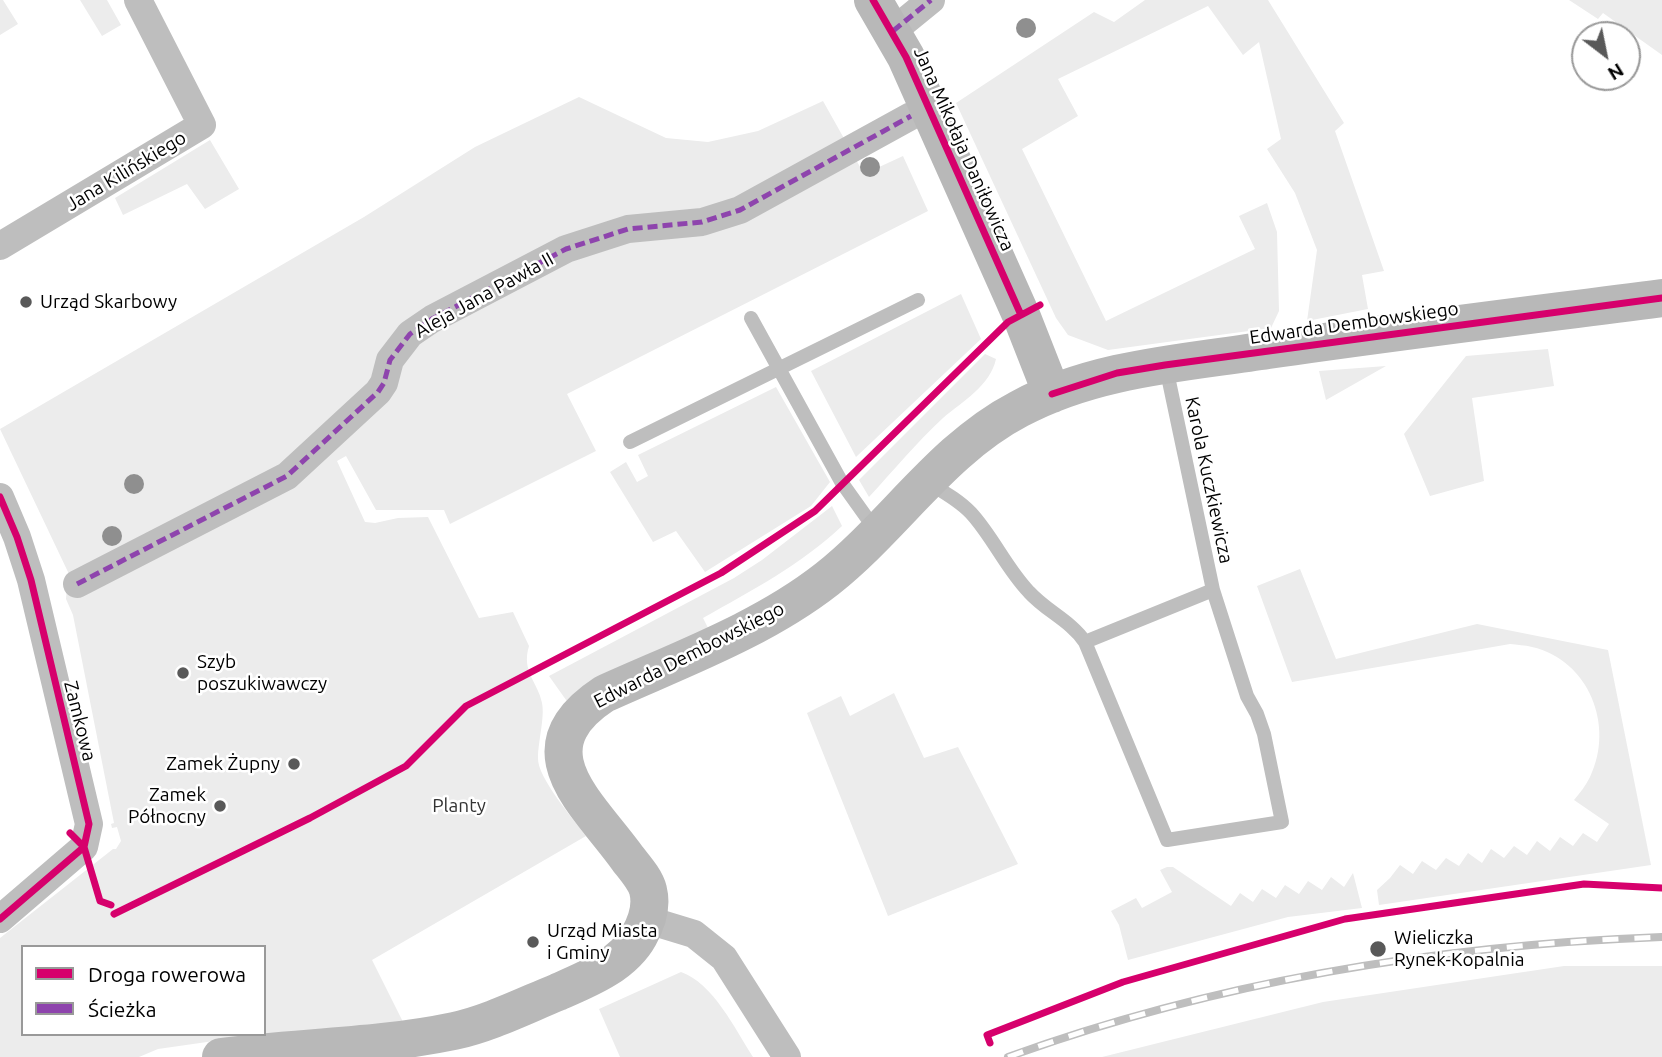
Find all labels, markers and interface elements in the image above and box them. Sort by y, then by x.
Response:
north arrow [1571,21,1641,91]
street label: Jana Mikołaja Daniłowicza [909,44,1019,254]
text: N [1604,59,1628,85]
street label: Jana Kilińskiego [62,126,190,216]
street label: Aleja Jana Pawła II [411,247,557,343]
place label: Urząd Skarbowy [40,291,177,313]
marker: Urząd Skarbowy [18,294,34,310]
street label: Edwarda Dembowskiego [1248,297,1460,349]
street label: Karola Kuczkiewicza [1180,394,1238,566]
street label: Edwarda Dembowskiego [590,597,788,713]
place label: Szyb poszukiwawczy [197,651,327,695]
marker: Szyb poszukiwawczy [175,665,191,681]
street label: Zamkowa [59,679,101,763]
place label: Zamek Żupny [166,753,280,775]
marker: Zamek Żupny [286,756,302,772]
place label: Zamek Północny [128,784,206,828]
park label: Planty [432,795,486,817]
marker: Zamek Północny [212,798,228,814]
place label: Urząd Miasta i Gminy [547,920,657,964]
place label: Wieliczka Rynek-Kopalnia [1394,927,1525,971]
marker: Urząd Miasta i Gminy [525,934,541,950]
marker: Wieliczka Rynek-Kopalnia [1368,939,1388,959]
legend [21,945,266,1036]
text: Droga rowerowa [88,962,246,986]
text: Ścieżka [88,997,157,1021]

